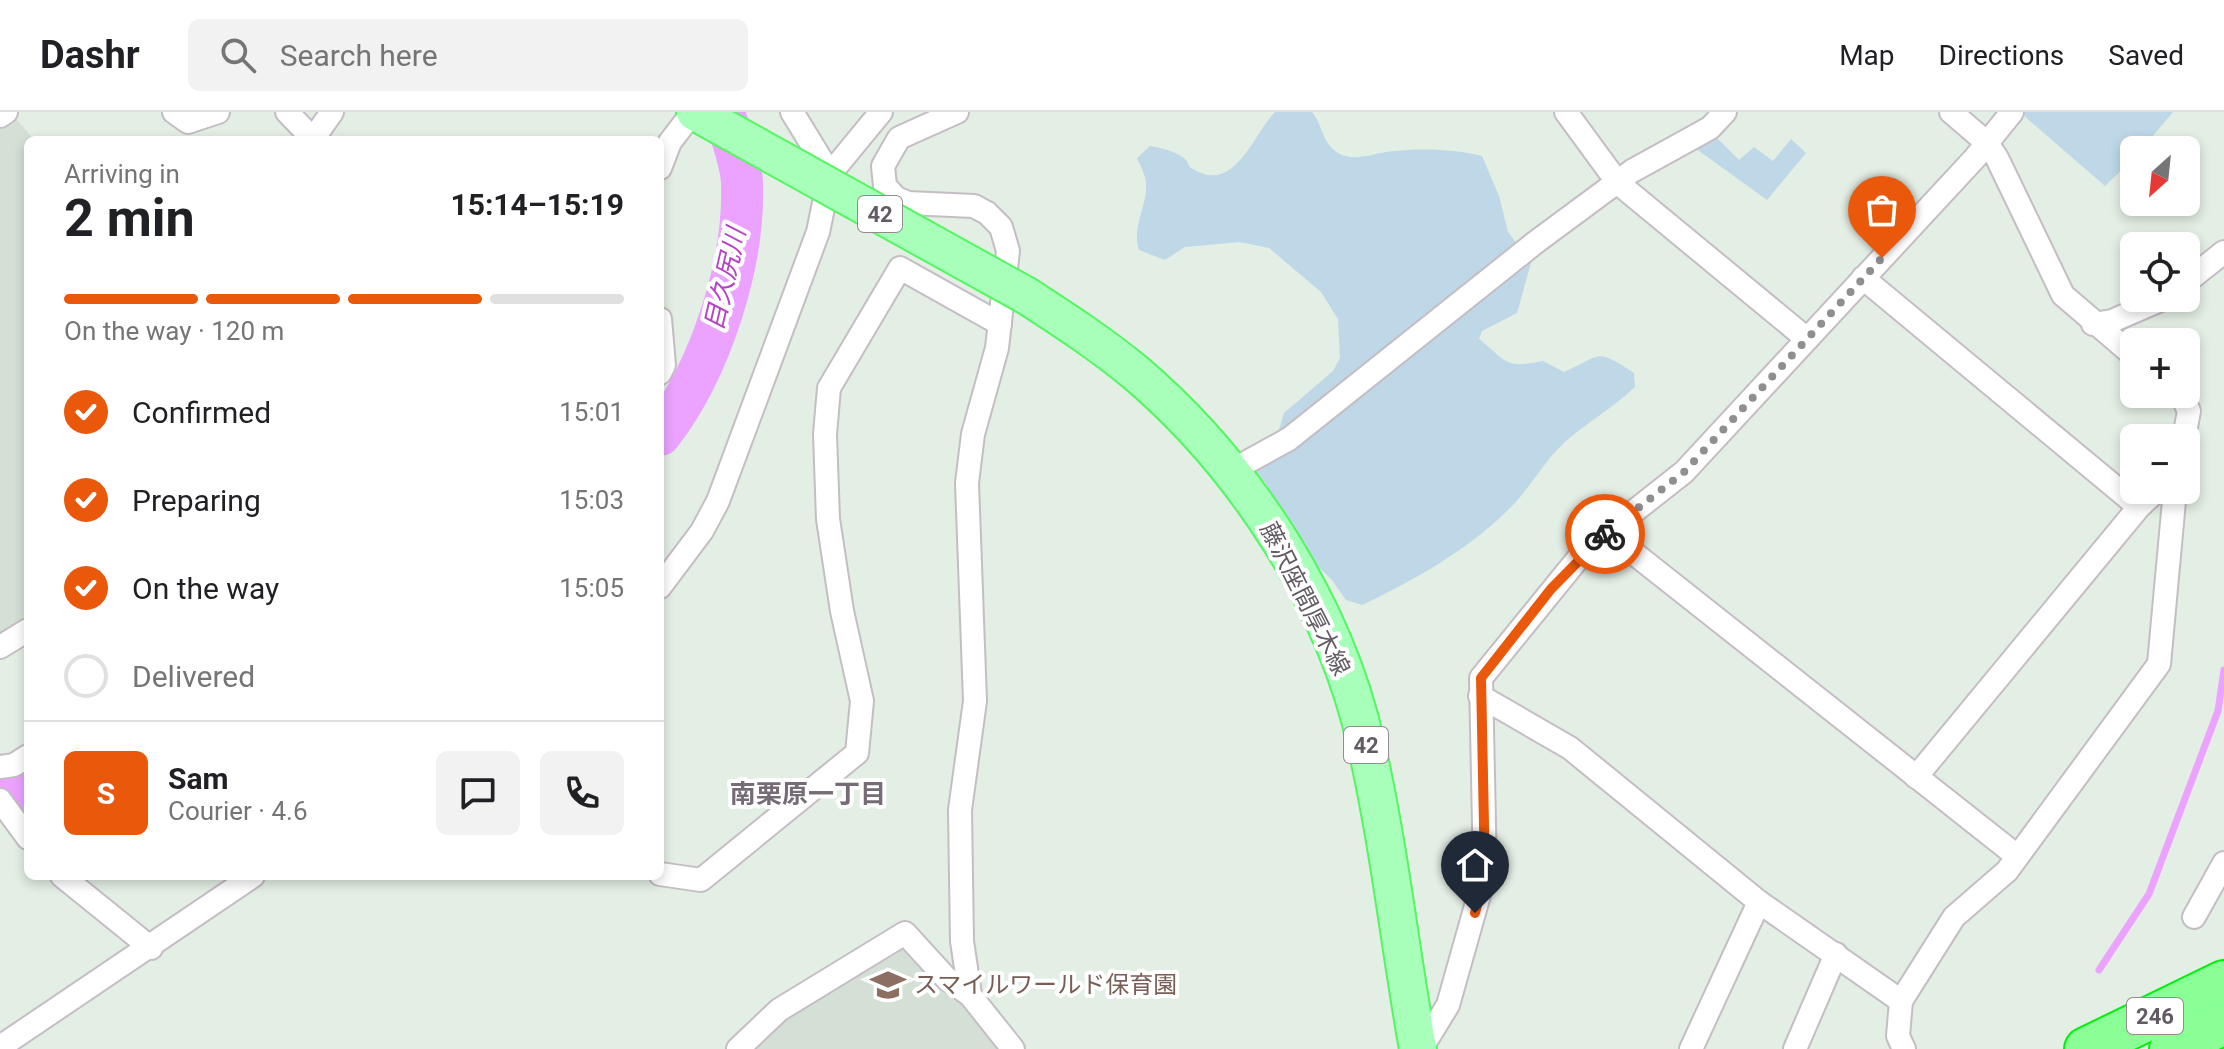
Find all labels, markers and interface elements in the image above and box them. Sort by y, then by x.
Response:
search box [188,19,748,91]
text: Dashr [40,33,140,77]
icon: search [216,33,260,77]
text: Search here [280,38,438,73]
text: Map [1839,39,1895,72]
text: Directions [1939,39,2064,72]
text: Saved [2108,39,2184,72]
north arrow [2120,136,2200,216]
map controls [2120,136,2200,504]
text: Arriving in [64,159,180,189]
pin [1848,176,1916,258]
text: 15:14–15:19 [450,187,624,222]
text: 2 min [64,188,195,249]
icon: bag [1860,188,1904,232]
road number: 42 [858,196,902,232]
water label: 目久尻川 [699,222,752,333]
button: locate [2120,232,2200,312]
text: On the way · 120 m [64,316,284,346]
button: + [2120,328,2200,408]
icon: check [64,390,108,434]
text: Confirmed [132,395,271,430]
text: 15:01 [559,397,624,427]
button: − [2120,424,2200,504]
icon: check [64,478,108,522]
text: Preparing [132,483,261,518]
text: 15:03 [559,485,624,515]
courier [1565,494,1645,574]
icon: bike [1583,512,1627,556]
street label: 藤沢座間厚木線 [1254,518,1356,680]
icon: check [64,566,108,610]
text: On the way [132,571,279,606]
text: 15:05 [559,573,624,603]
text: Delivered [132,659,255,694]
road number: 42 [1344,727,1388,763]
button: chat [436,751,520,835]
button: phone [540,751,624,835]
text: Sam [168,761,229,796]
text: S [97,776,115,811]
district label: 南栗原一丁目 [730,779,886,809]
text: Courier · 4.6 [168,796,308,826]
pin [1441,831,1509,913]
icon: home [1453,843,1497,887]
school or university icon: スマイルワールド保育園 [869,966,907,1004]
place label: スマイルワールド保育園 [914,971,1177,999]
road number: 246 [2127,998,2183,1034]

